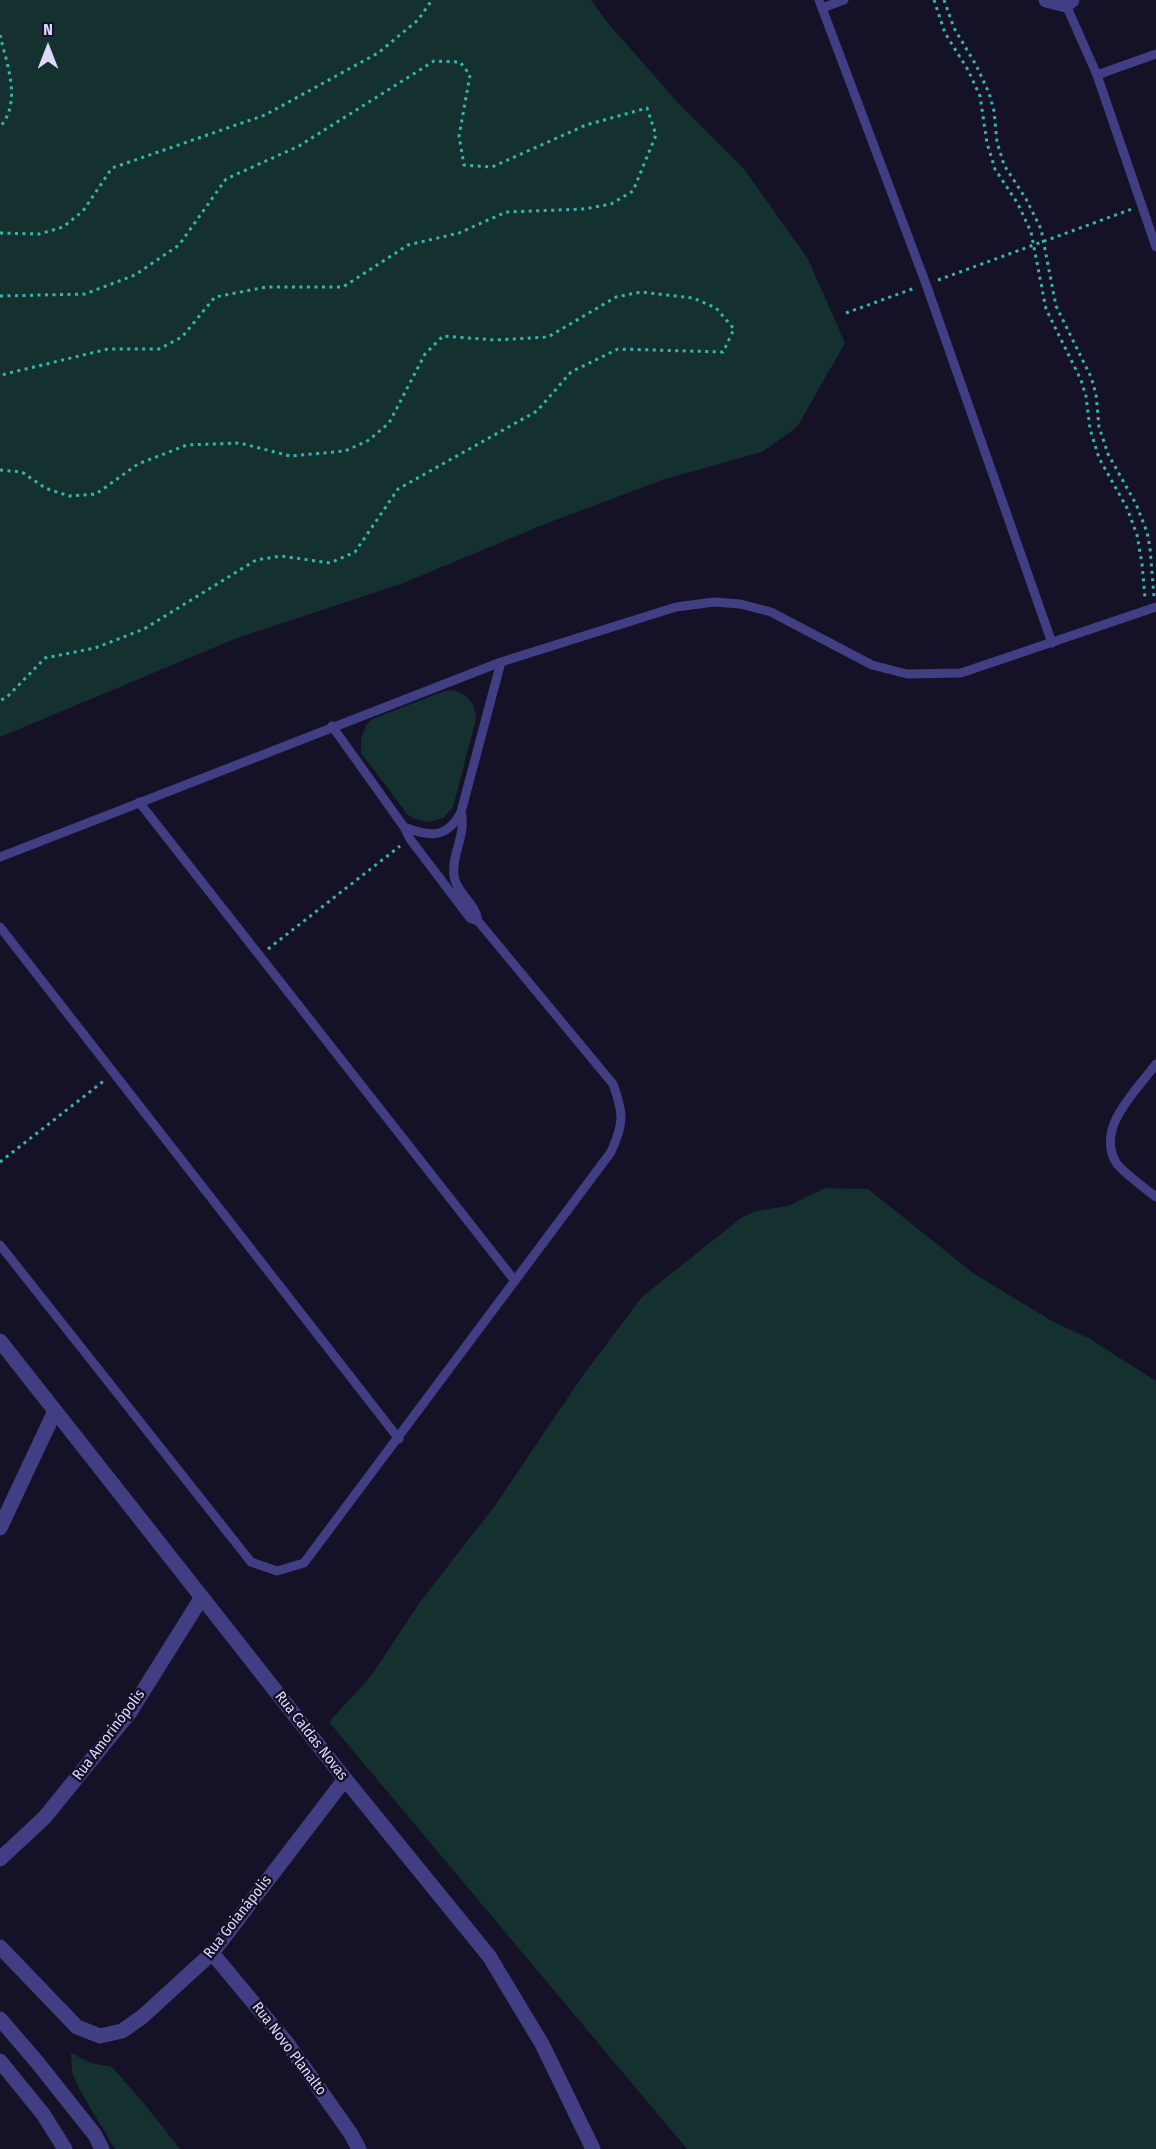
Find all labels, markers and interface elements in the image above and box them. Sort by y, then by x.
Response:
north arrow [18,18,78,78]
text: N [43,20,53,39]
street label: Rua Amorinópolis [69,1686,149,1784]
street label: Rua Caldas Novas [271,1688,351,1784]
street label: Rua Goianápolis [200,1872,276,1962]
street label: Rua Novo Planalto [248,1999,330,2099]

